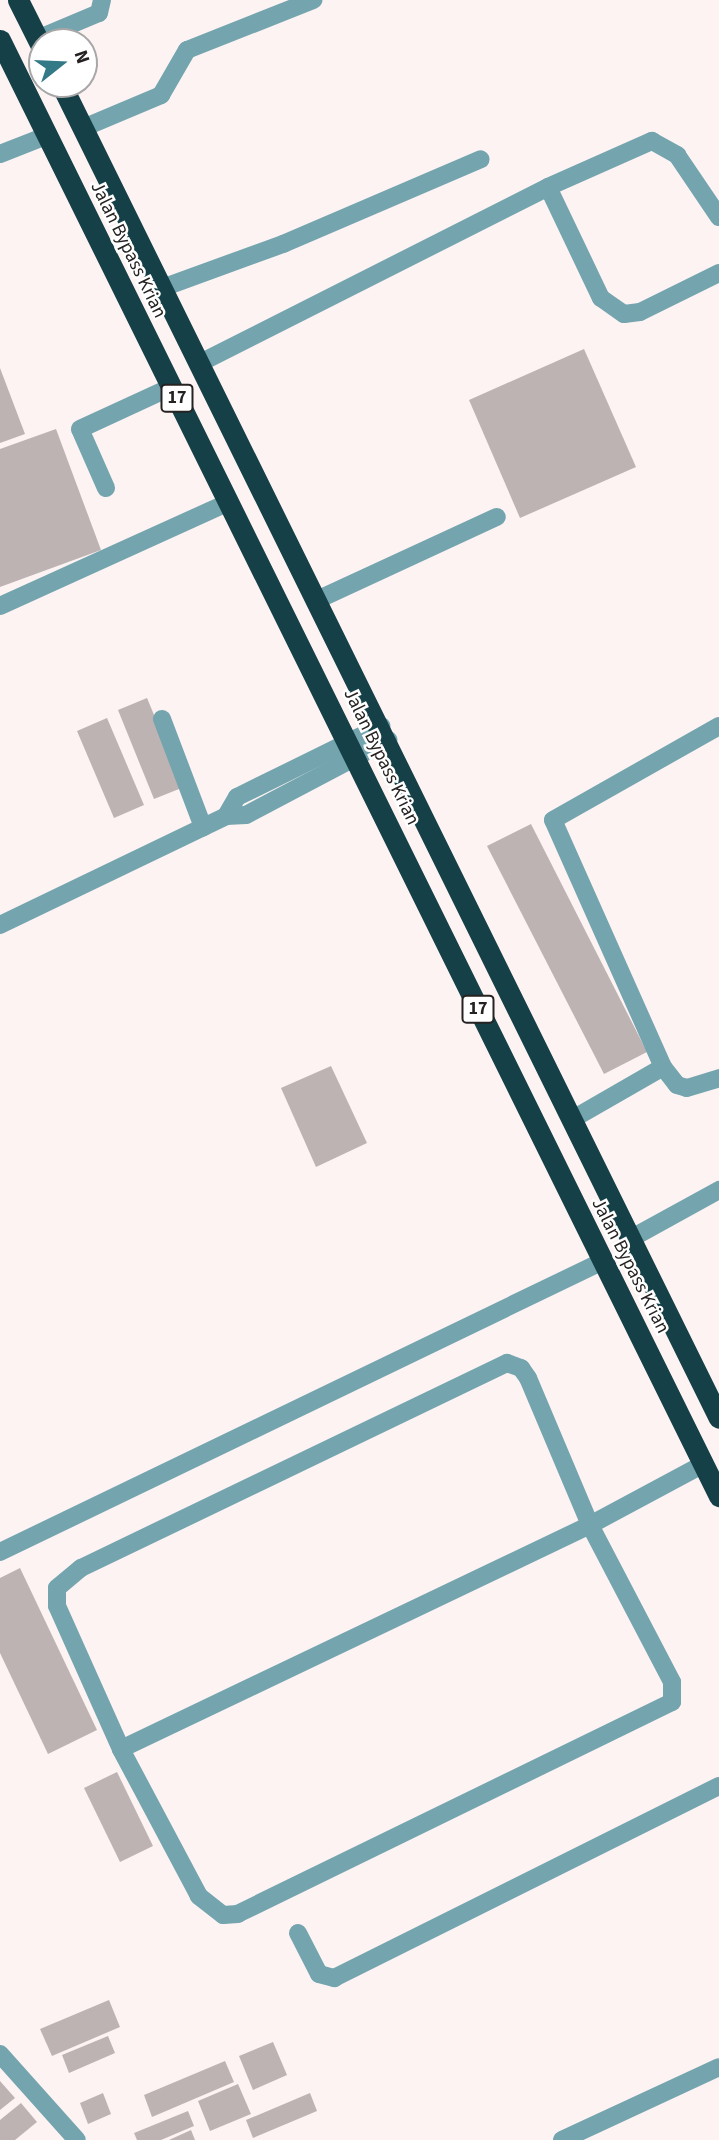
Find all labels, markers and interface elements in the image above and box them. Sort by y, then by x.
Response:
north arrow [28,28,98,98]
text: N [67,47,96,67]
street label: Jalan Bypass Krian [85,178,171,322]
road number: 17 [160,384,194,412]
street label: Jalan Bypass Krian [338,685,424,829]
road number: 17 [461,994,496,1024]
street label: Jalan Bypass Krian [586,1194,674,1338]

